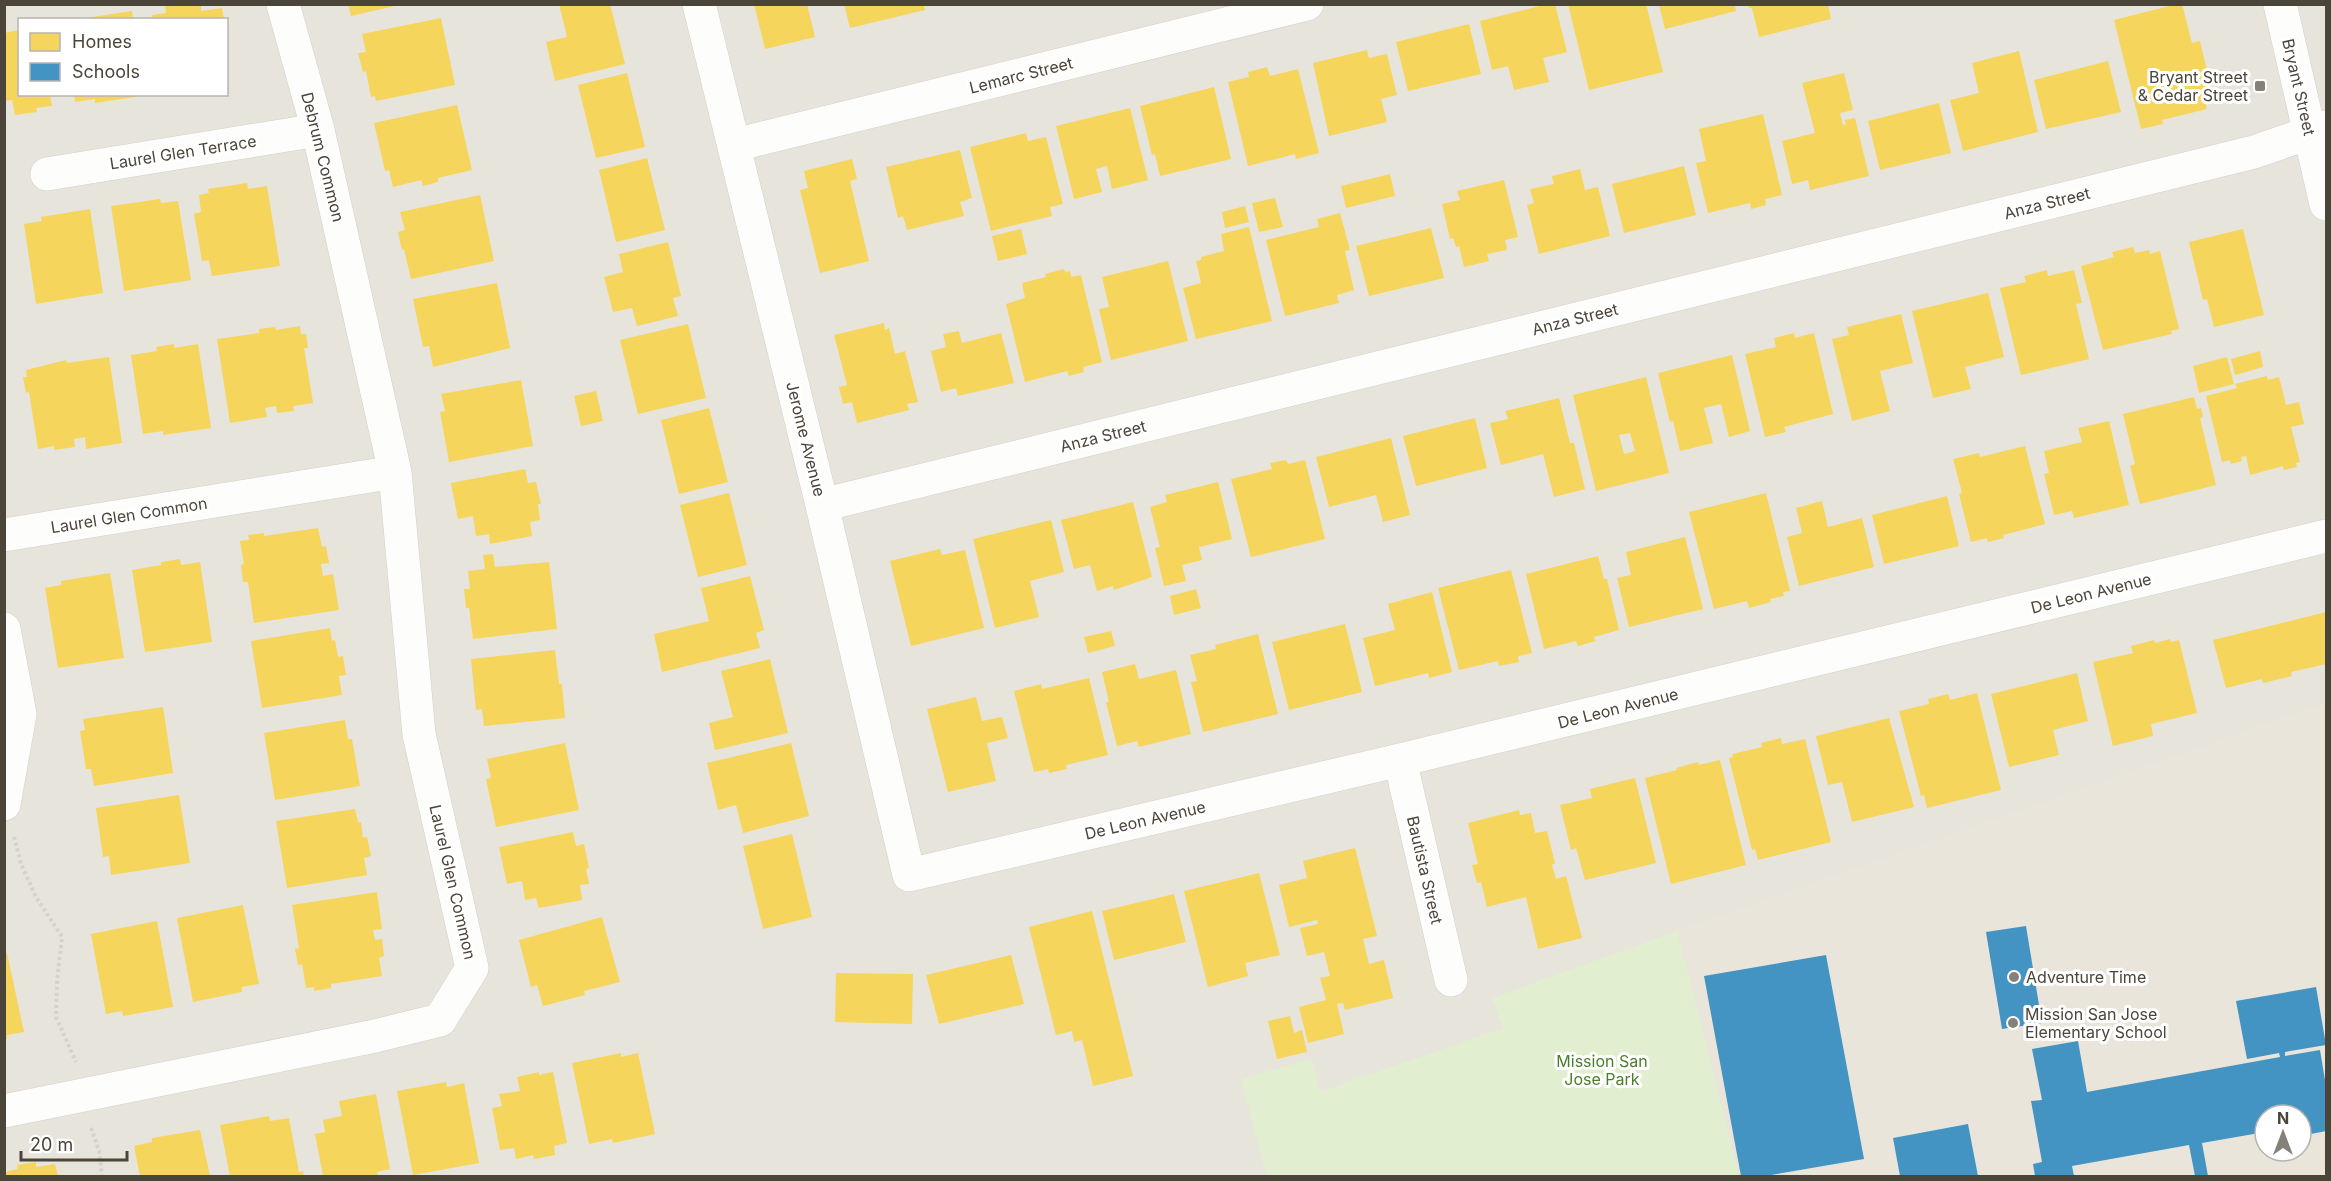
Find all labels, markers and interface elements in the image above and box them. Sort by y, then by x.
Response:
legend [18,18,228,96]
text: Homes [72,31,132,52]
street label: Bryant Street [2278,37,2320,137]
street label: Lemarc Street [967,52,1075,98]
text: Schools [72,61,140,82]
place label: Bryant Street & Cedar Street [2138,67,2248,105]
marker: Bryant Street & Cedar Street [2253,79,2267,93]
street label: Debrum Common [297,90,349,224]
street label: Laurel Glen Terrace [108,131,258,173]
street label: Anza Street [2002,183,2092,223]
street label: Anza Street [1530,299,1620,339]
street label: Jerome Avenue [782,379,830,499]
street label: Anza Street [1058,416,1148,456]
street label: Laurel Glen Common [49,493,209,537]
street label: De Leon Avenue [2029,568,2153,618]
street label: De Leon Avenue [1556,683,1680,733]
street label: De Leon Avenue [1083,796,1207,844]
street label: Laurel Glen Common [425,803,481,961]
street label: Bautista Street [1403,814,1447,926]
place label: Adventure Time [2026,967,2146,987]
marker: Adventure Time [2007,970,2021,984]
place label: Mission San Jose Elementary School [2025,1004,2167,1042]
marker: Mission San Jose Elementary School [2006,1016,2020,1030]
park label: Mission San Jose Park [1556,1051,1648,1089]
north arrow [2253,1103,2313,1163]
text: N [2277,1108,2289,1128]
scale bar [21,1124,128,1162]
text: 20 m [30,1134,73,1155]

